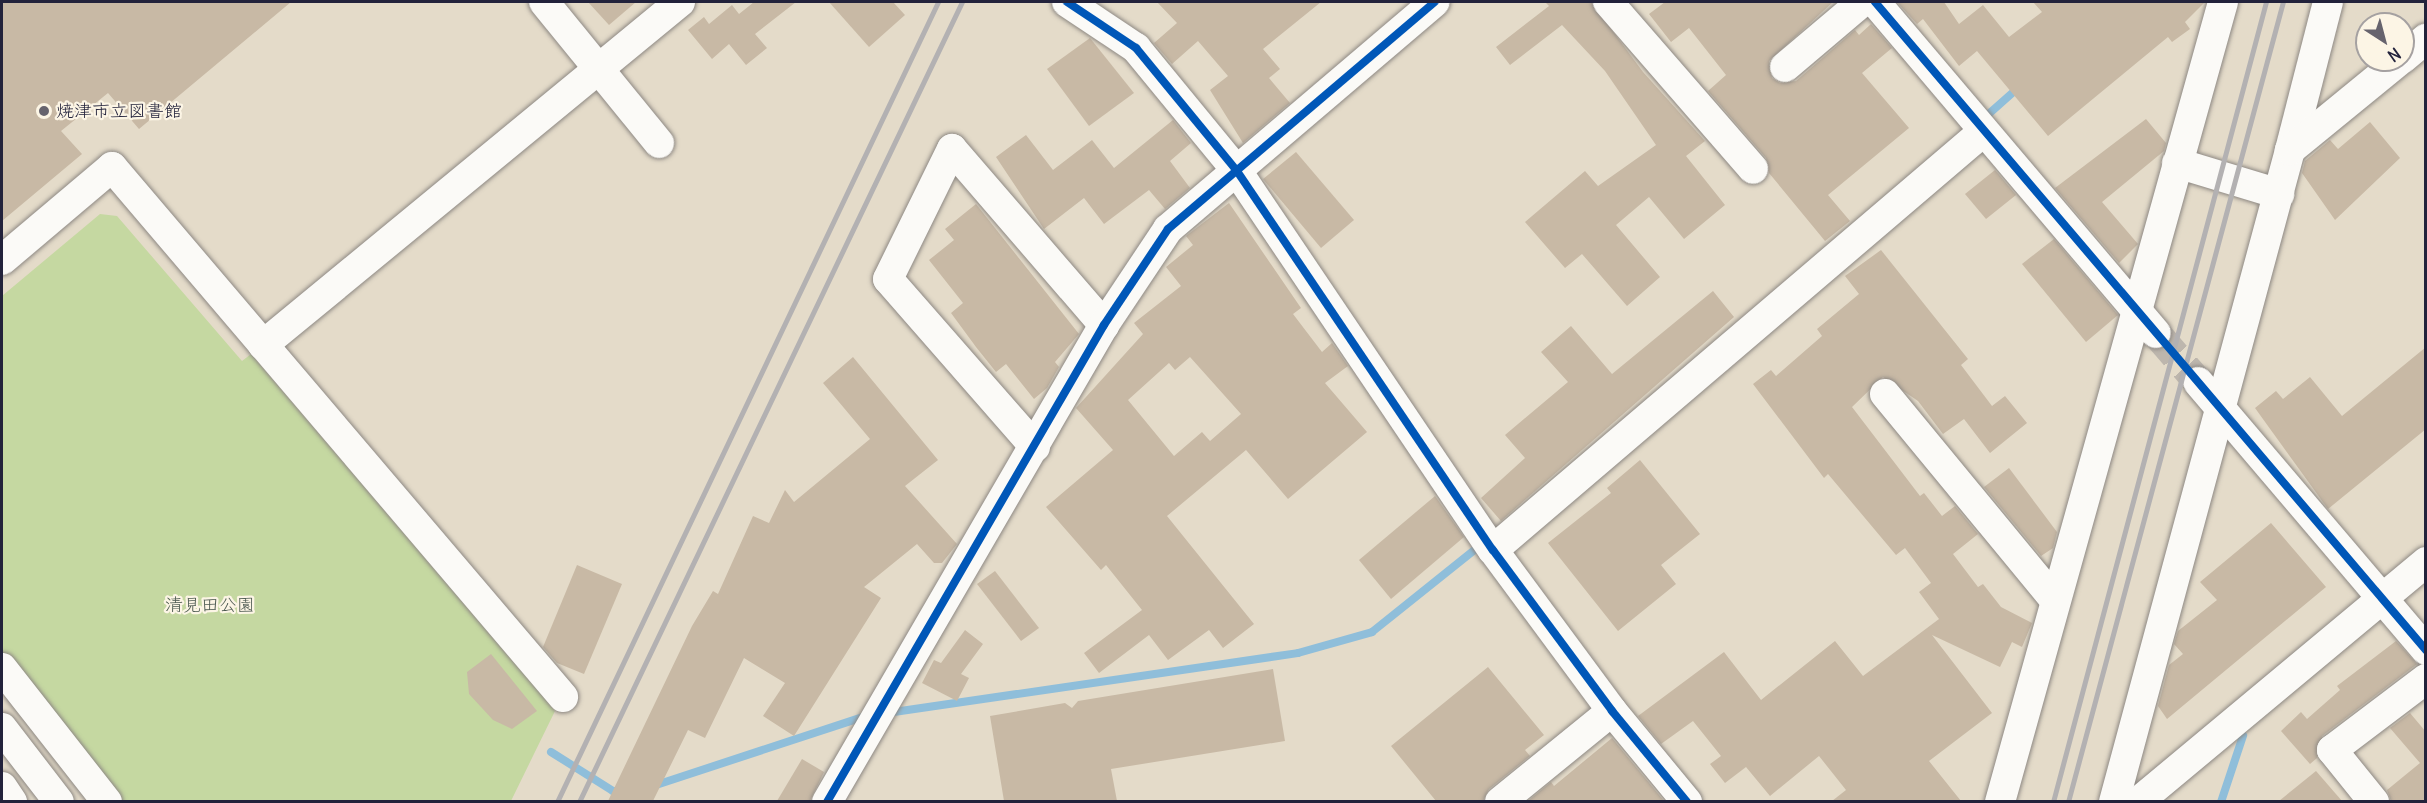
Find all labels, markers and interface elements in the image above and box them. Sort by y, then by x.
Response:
north arrow [2355,12,2415,72]
text: N [2384,44,2405,66]
place label: 焼津市立図書館 [56,100,182,122]
marker: 焼津市立図書館 [37,104,51,118]
park label: 清見田公園 [165,594,255,616]

